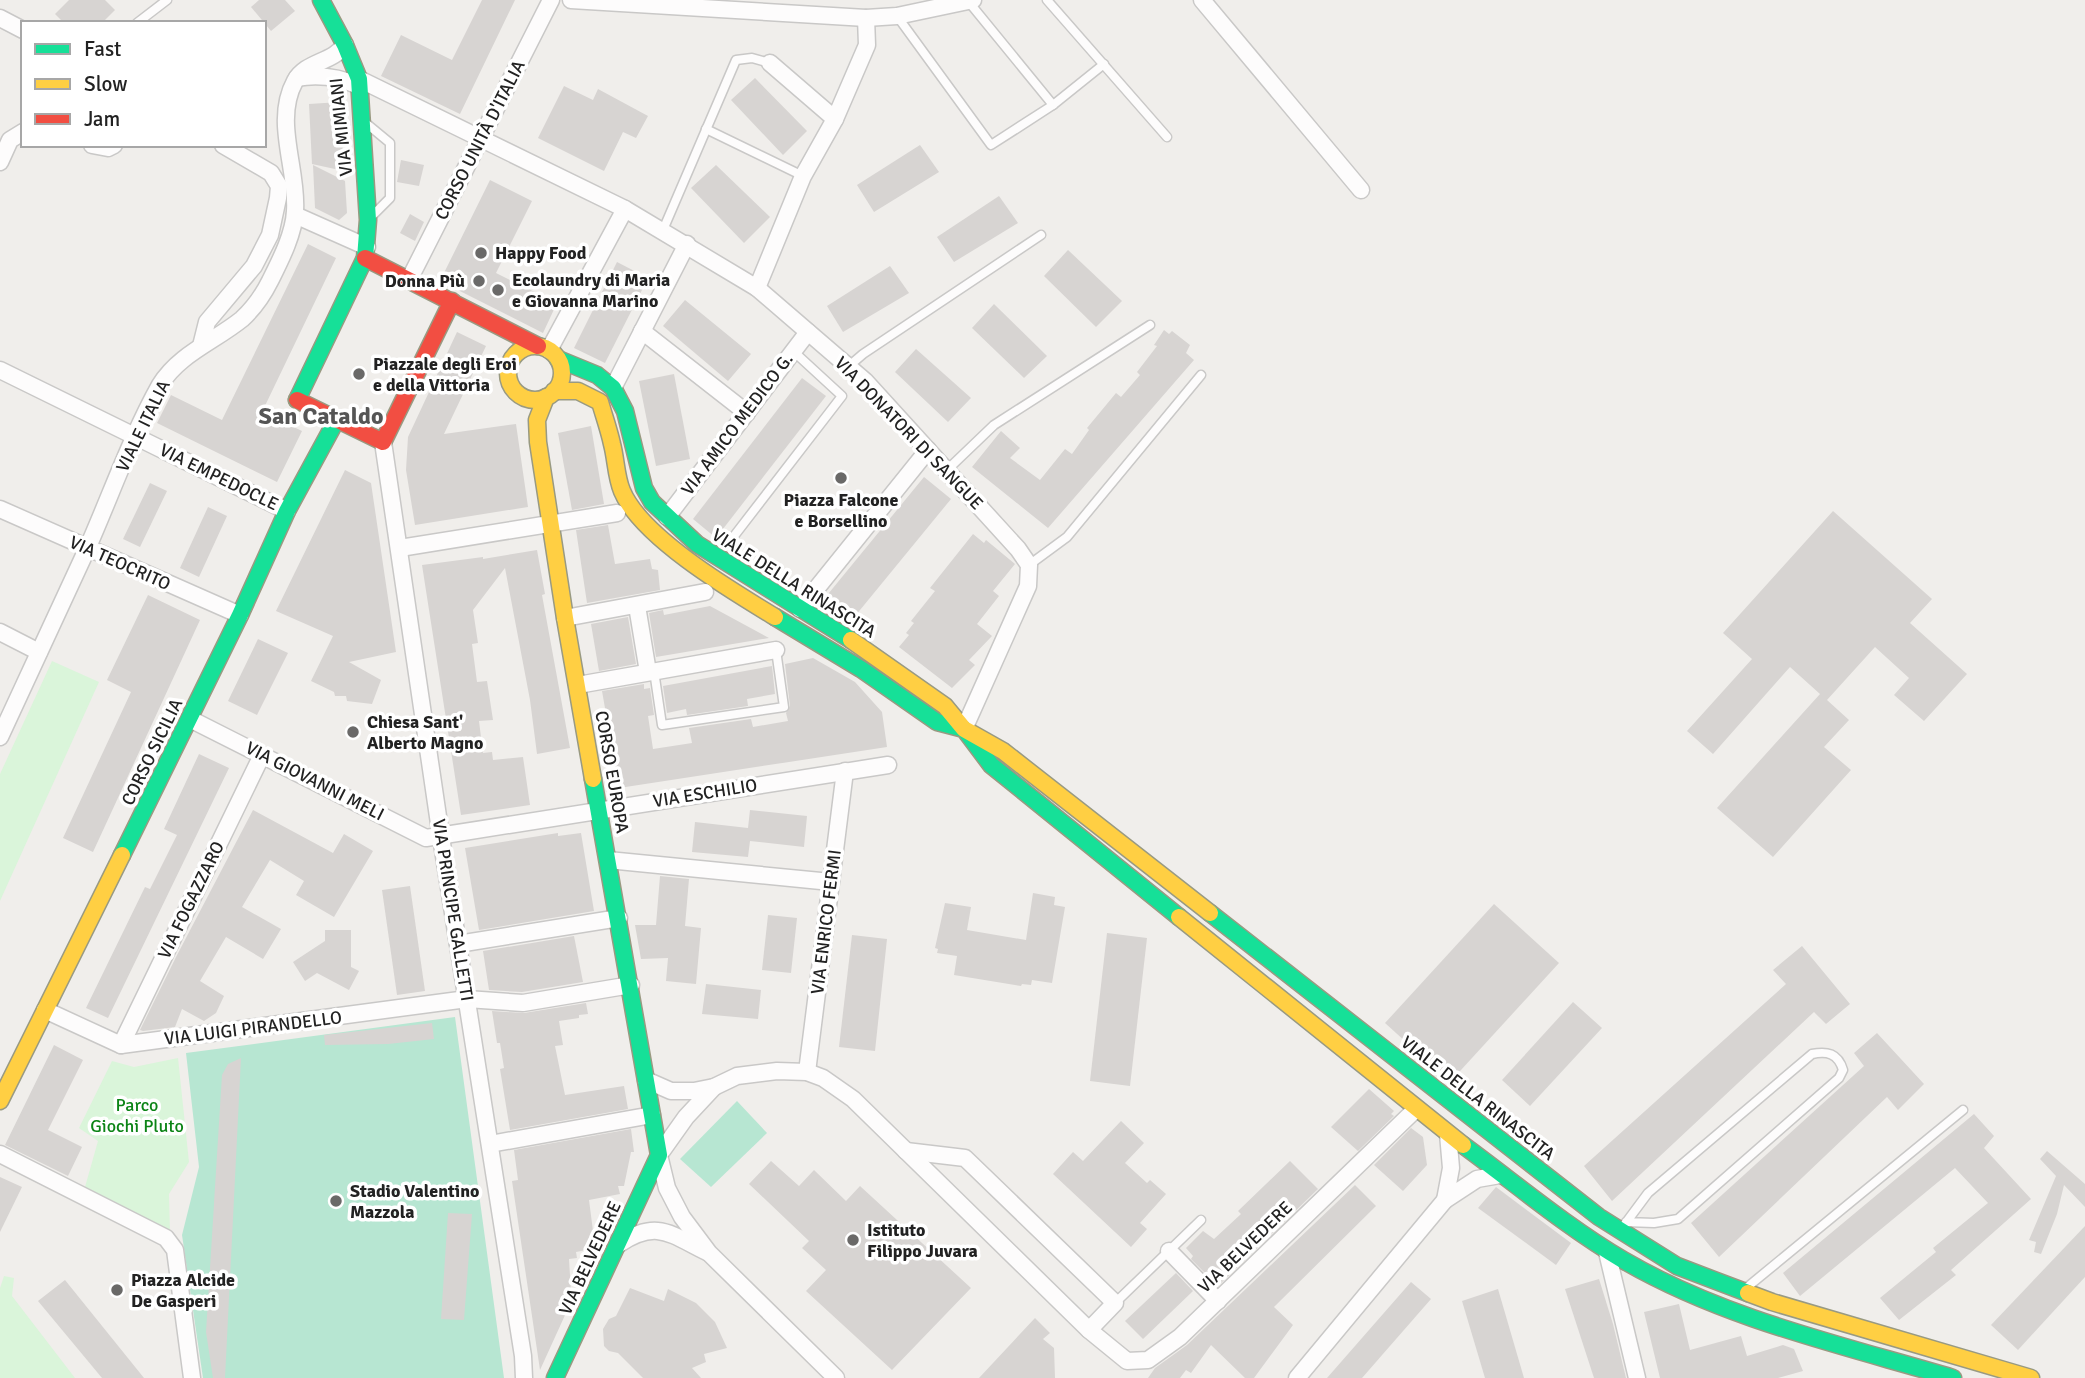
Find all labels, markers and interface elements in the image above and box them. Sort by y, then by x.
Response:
legend [21,21,266,147]
text: Fast [84,36,121,62]
street label: CORSO UNITÀ D'ITALIA [430,56,530,224]
text: Slow [84,71,128,97]
street label: VIA MIMIANI [325,77,357,177]
text: Jam [84,106,120,132]
place label: Happy Food [495,242,587,264]
marker: Happy Food [473,245,489,261]
place label: Ecolaundry di Maria e Giovanna Marino [512,269,670,312]
place label: Donna Più [385,270,465,292]
marker: Donna Più [471,273,487,289]
marker: Ecolaundry di Maria e Giovanna Marino [490,282,506,298]
street label: VIA AMICO MEDICO G. [676,349,798,499]
street label: VIA DONATORI DI SANGUE [830,352,988,514]
place label: Piazzale degli Eroi e della Vittoria [373,353,517,396]
marker: Piazzale degli Eroi e della Vittoria [351,366,367,382]
street label: VIALE ITALIA [111,376,175,476]
district label: San Cataldo [259,401,383,431]
street label: VIA EMPEDOCLE [156,439,282,515]
marker: Piazza Falcone e Borsellino [833,470,849,486]
place label: Piazza Falcone e Borsellino [784,489,898,532]
street label: VIALE DELLA RINASCITA [708,523,880,643]
street label: VIA TEOCRITO [66,531,174,595]
street label: CORSO SICILIA [117,695,187,809]
street label: CORSO EUROPA [590,709,634,835]
place label: Chiesa Sant' Alberto Magno [367,711,483,754]
marker: Chiesa Sant' Alberto Magno [345,724,361,740]
street label: VIA GIOVANNI MELI [242,737,388,825]
street label: VIA ESCHILIO [651,774,759,812]
street label: VIA PRINCIPE GALLETTI [428,817,478,1003]
street label: VIA FOGAZZARO [153,838,229,962]
street label: VIA ENRICO FERMI [806,848,846,996]
street label: VIA LUIGI PIRANDELLO [163,1006,343,1050]
street label: VIALE DELLA RINASCITA [1397,1031,1559,1165]
park label: Parco Giochi Pluto [90,1094,184,1137]
place label: Stadio Valentino Mazzola [350,1180,479,1223]
marker: Stadio Valentino Mazzola [328,1193,344,1209]
street label: VIA BELVEDERE [1193,1196,1297,1298]
street label: VIA BELVEDERE [554,1198,626,1318]
place label: Istituto Filippo Juvara [867,1219,978,1262]
marker: Istituto Filippo Juvara [845,1232,861,1248]
place label: Piazza Alcide De Gasperi [131,1269,235,1312]
marker: Piazza Alcide De Gasperi [109,1282,125,1298]

